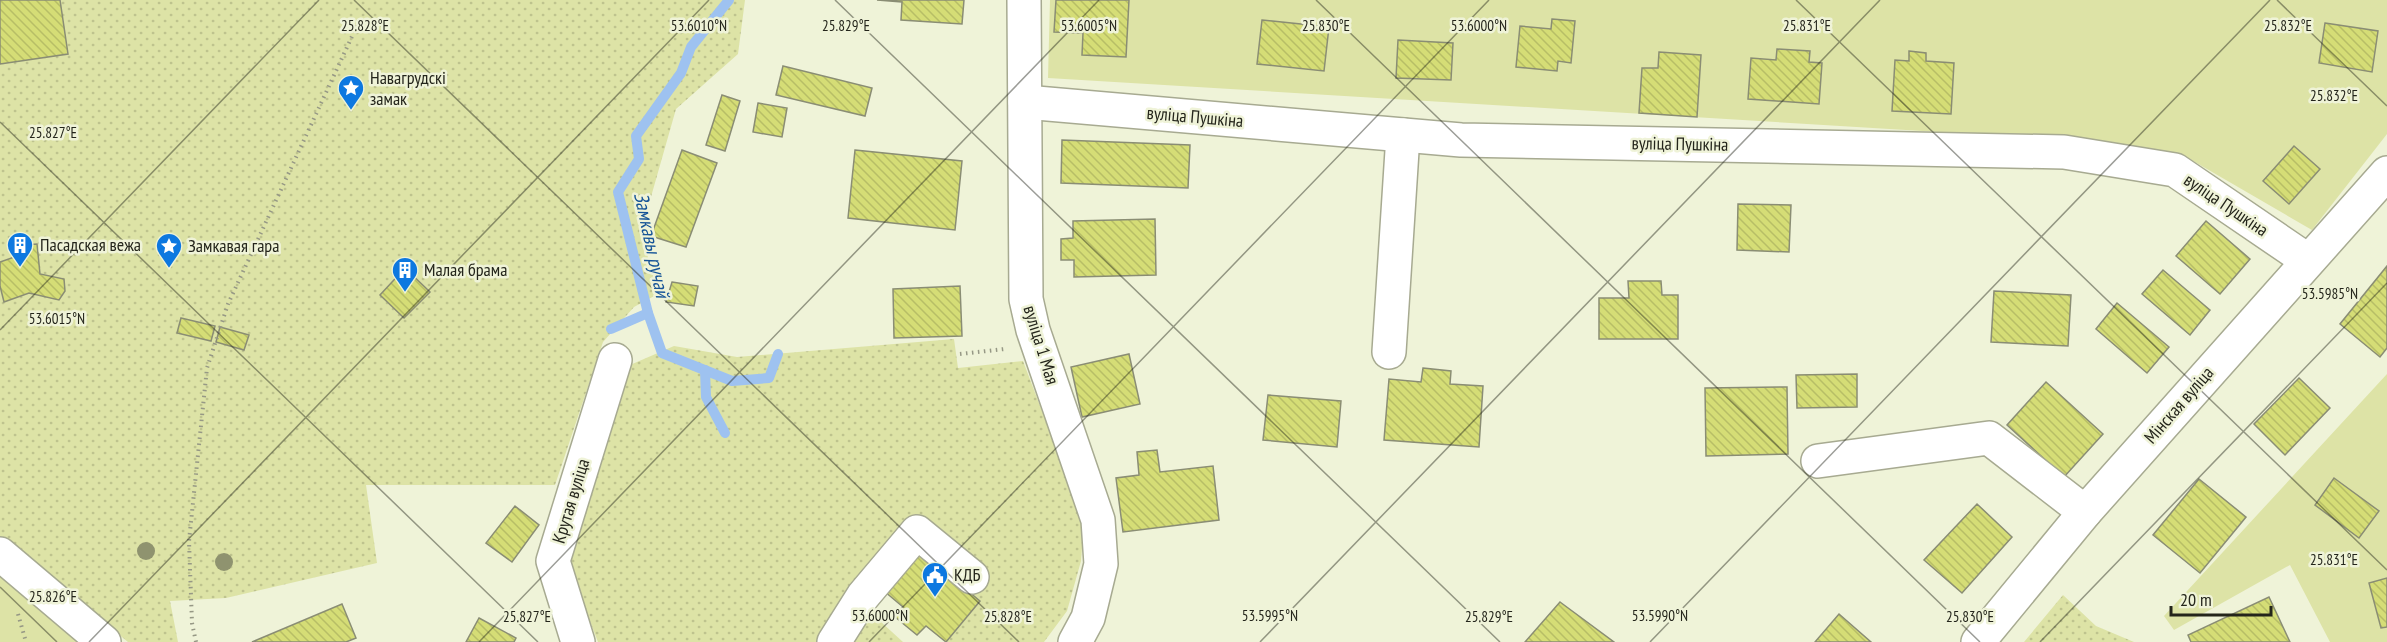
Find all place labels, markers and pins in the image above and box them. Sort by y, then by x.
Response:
place label: Навагрудскі замак [370,66,446,110]
place icon: Навагрудскі замак [336,73,366,111]
building icon: Пасадская вежа [5,230,35,268]
place icon: Замкавая гара [154,231,184,269]
place label: Пасадская вежа [40,233,141,256]
place label: Замкавая гара [188,234,279,257]
building icon: Малая брама [390,255,420,293]
place label: Малая брама [424,258,507,281]
public building icon: КДБ [920,560,950,598]
place label: КДБ [954,563,980,586]

